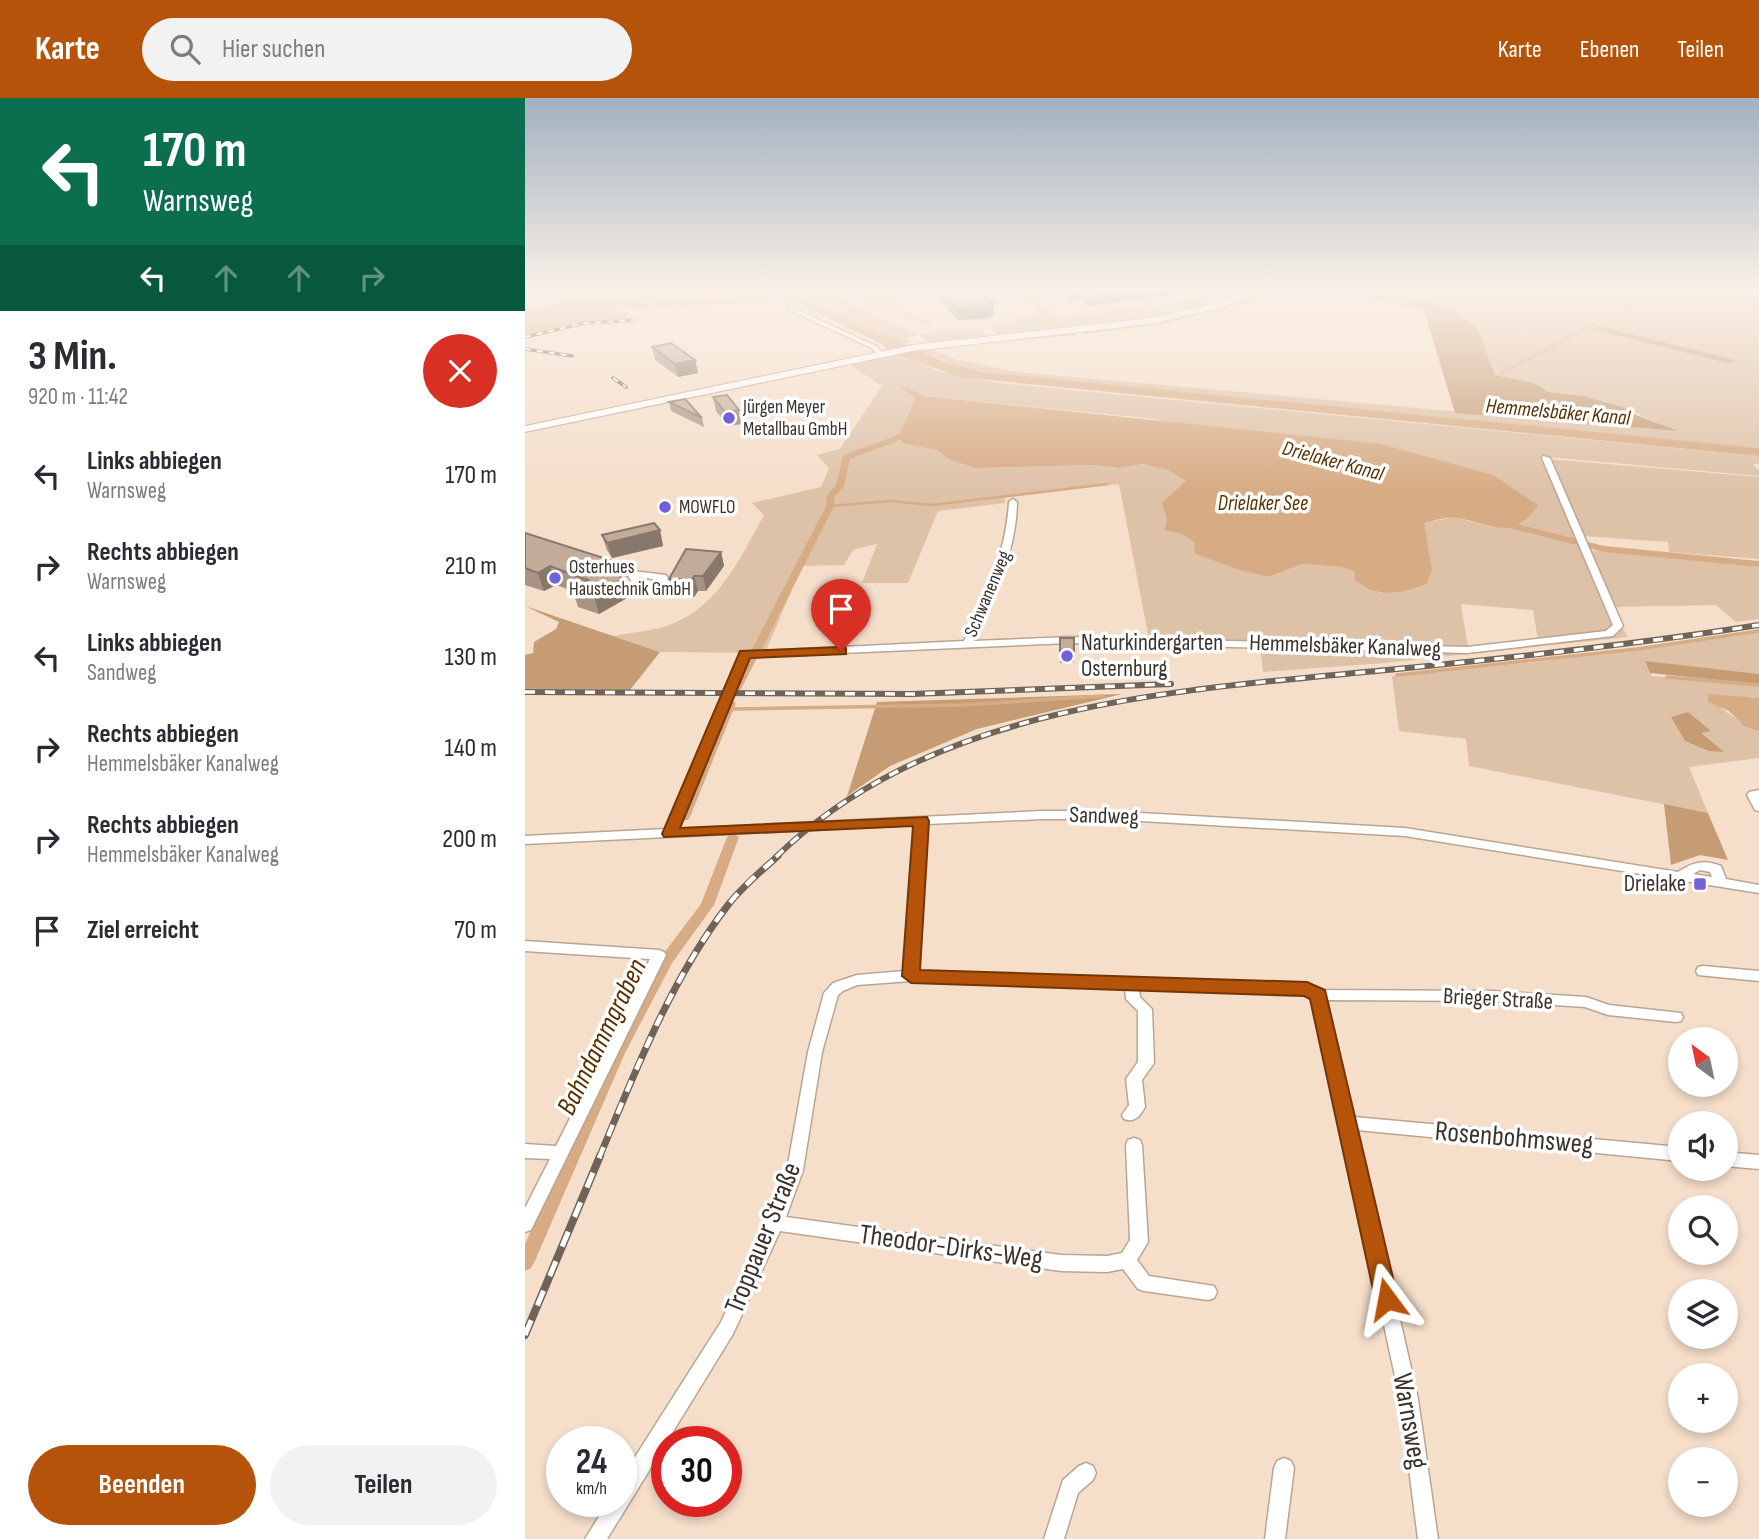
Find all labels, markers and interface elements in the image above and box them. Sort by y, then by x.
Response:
search box [142,18,632,81]
text: Karte [35,29,100,69]
icon: search [166,30,204,68]
text: Hier suchen [222,34,325,65]
text: Karte [1498,35,1542,64]
text: Ebenen [1580,35,1639,64]
text: Teilen [1677,35,1724,64]
text: 170 m [143,122,247,181]
icon: left [28,126,119,217]
text: Warnsweg [143,182,253,221]
icon: left [134,259,172,297]
icon: ahead [207,259,245,297]
icon: ahead [280,259,318,297]
icon: right [353,259,391,297]
text: 3 Min. [28,331,117,382]
button: close [423,334,497,408]
text: 920 m · 11:42 [28,383,128,411]
water label: Hemmelsbäker Kanal [1485,393,1632,431]
place label: Jürgen Meyer Metallbau GmbH [742,396,847,441]
marker: Jürgen Meyer Metallbau GmbH [721,410,737,426]
water label: Drielaker Kanal [1280,435,1388,487]
text: Links abbiegen [87,446,222,477]
icon: left [28,457,66,495]
text: 170 m [445,460,497,491]
text: Warnsweg [87,477,166,505]
water label: Drielaker See [1218,491,1308,516]
place label: MOWFLO [679,496,735,519]
marker: MOWFLO [657,499,673,515]
text: Rechts abbiegen [87,537,239,568]
street label: Schwanenweg [960,547,1017,641]
icon: right [28,548,66,586]
text: 210 m [445,551,497,582]
place label: Osterhues Haustechnik GmbH [569,556,691,601]
text: Warnsweg [87,568,166,596]
marker: Osterhues Haustechnik GmbH [547,570,563,586]
pin [811,579,871,651]
icon: arrive [822,590,860,628]
text: Links abbiegen [87,628,222,659]
place label: Naturkindergarten Osternburg [1081,629,1223,683]
street label: Hemmelsbäker Kanalweg [1249,629,1441,663]
icon: left [28,639,66,677]
text: 130 m [445,642,497,673]
marker: Naturkindergarten Osternburg [1059,648,1075,664]
text: Sandweg [87,659,156,687]
text: Rechts abbiegen [87,719,239,750]
icon: right [28,730,66,768]
text: 140 m [445,733,497,764]
text: Hemmelsbäker Kanalweg [87,750,279,778]
street label: Sandweg [1069,801,1139,831]
text: Rechts abbiegen [87,810,239,841]
icon: right [28,821,66,859]
text: 200 m [442,824,497,855]
text: Hemmelsbäker Kanalweg [87,841,279,869]
place label: Drielake [1624,870,1686,898]
marker: Drielake [1692,876,1708,892]
icon: arrive [28,912,66,950]
text: Ziel erreicht [87,915,199,946]
text: 70 m [454,915,497,946]
water label: Bahndammgraben [550,954,654,1120]
street label: Brieger Straße [1442,982,1554,1016]
north arrow [1668,1027,1738,1097]
map controls [1668,1027,1738,1517]
button: sound [1668,1111,1738,1181]
street label: Rosenbohmsweg [1433,1115,1595,1161]
street label: Troppauer Straße [718,1158,808,1318]
button: search [1668,1195,1738,1265]
street label: Theodor-Dirks-Weg [857,1218,1045,1276]
position arrow [1350,1262,1424,1336]
button: layers [1668,1279,1738,1349]
button: + [1668,1363,1738,1433]
street label: Warnsweg [1385,1371,1435,1471]
speed limit sign: 30 [651,1426,742,1517]
text: 24 [576,1441,607,1484]
button: Beenden [28,1445,256,1525]
button: Teilen [270,1445,497,1525]
button: − [1668,1447,1738,1517]
text: km/h [576,1478,607,1499]

